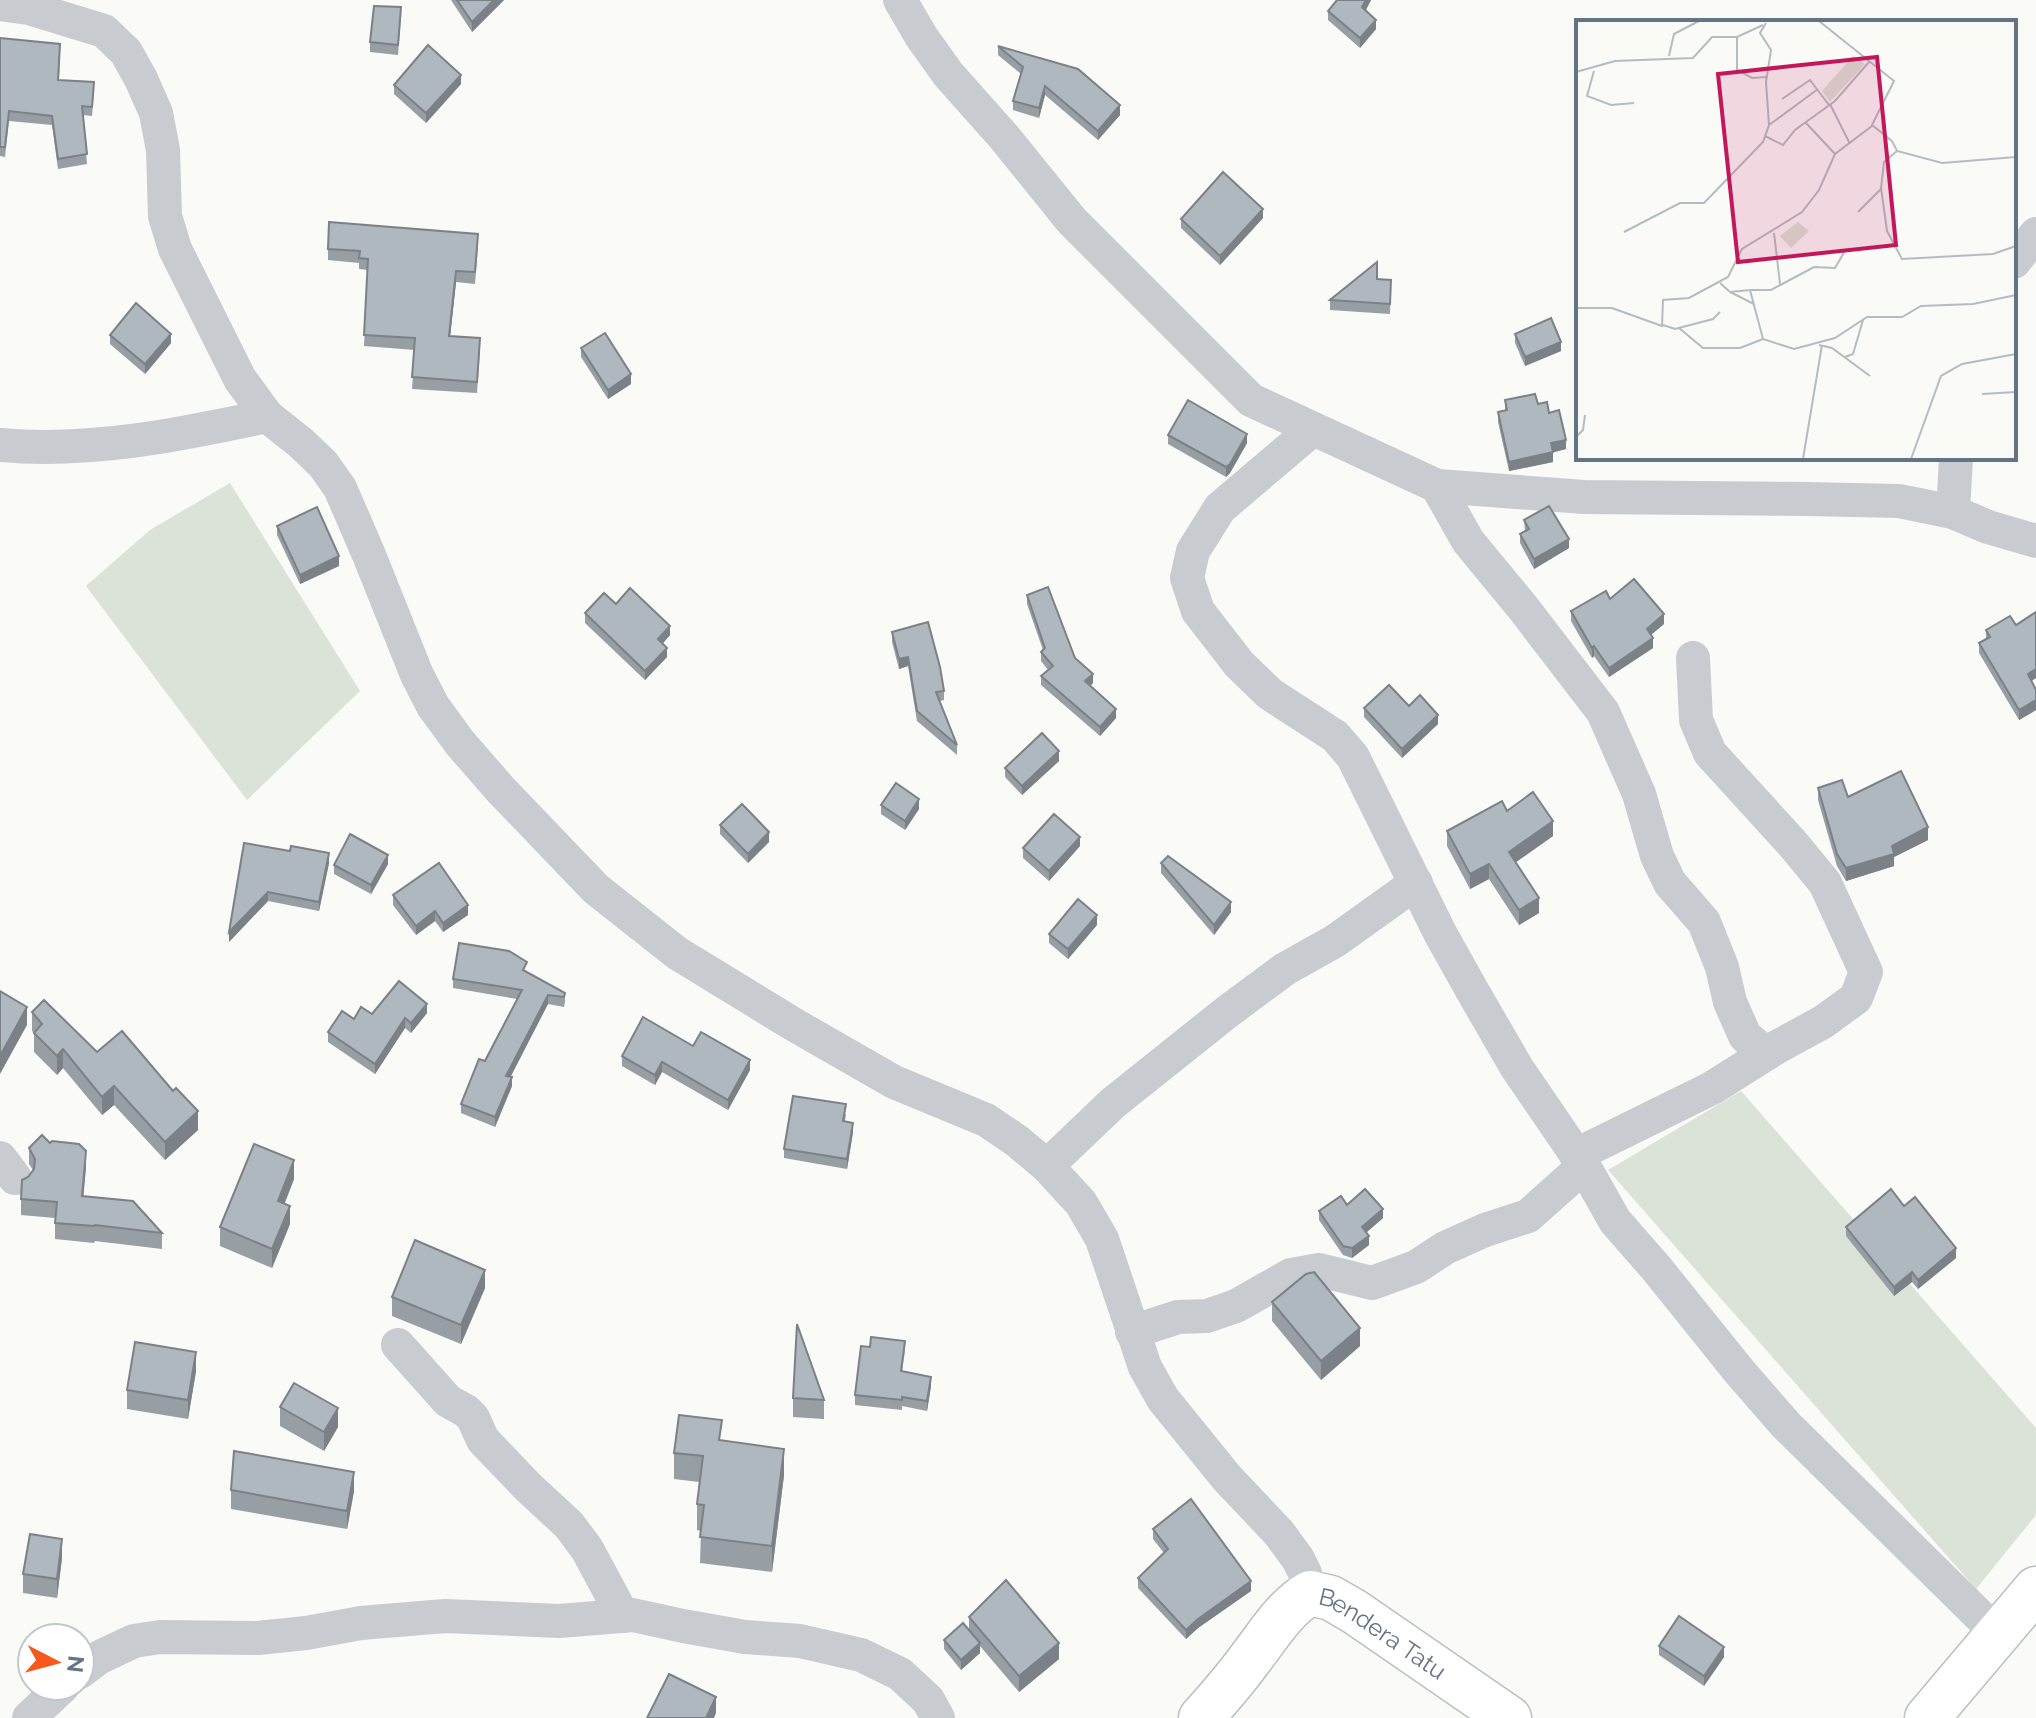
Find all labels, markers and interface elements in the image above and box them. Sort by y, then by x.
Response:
inset map [1576,20,2016,460]
street label: Bendera Tatu [1316,1581,1452,1685]
north arrow [16,1622,96,1702]
text: N [62,1654,90,1674]

